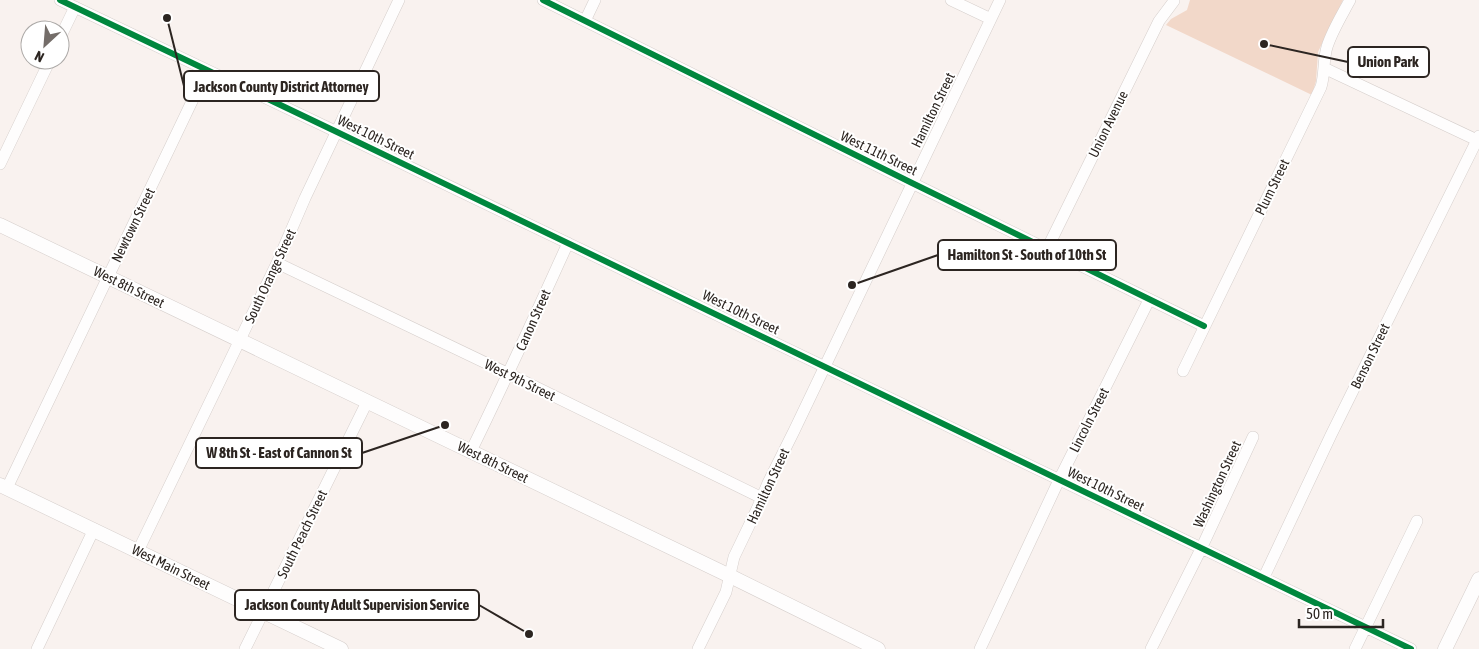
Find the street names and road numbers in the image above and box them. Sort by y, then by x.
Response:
street label: Hamilton Street [908,70,958,150]
street label: Union Avenue [1085,88,1131,160]
street label: West 10th Street [335,111,417,163]
street label: West 11th Street [838,127,920,179]
street label: Plum Street [1252,157,1292,217]
street label: Newtown Street [108,185,158,265]
street label: South Orange Street [241,226,299,326]
street label: West 8th Street [91,263,167,311]
street label: West 10th Street [700,286,782,338]
street label: Canon Street [512,287,554,353]
street label: Benson Street [1347,321,1393,391]
street label: West 9th Street [482,356,558,404]
street label: Lincoln Street [1066,385,1112,455]
street label: West 8th Street [455,438,531,486]
street label: Washington Street [1190,438,1244,530]
street label: Hamilton Street [744,446,792,526]
street label: West 10th Street [1065,463,1147,515]
street label: South Peach Street [274,487,330,581]
street label: West Main Street [129,541,213,593]

